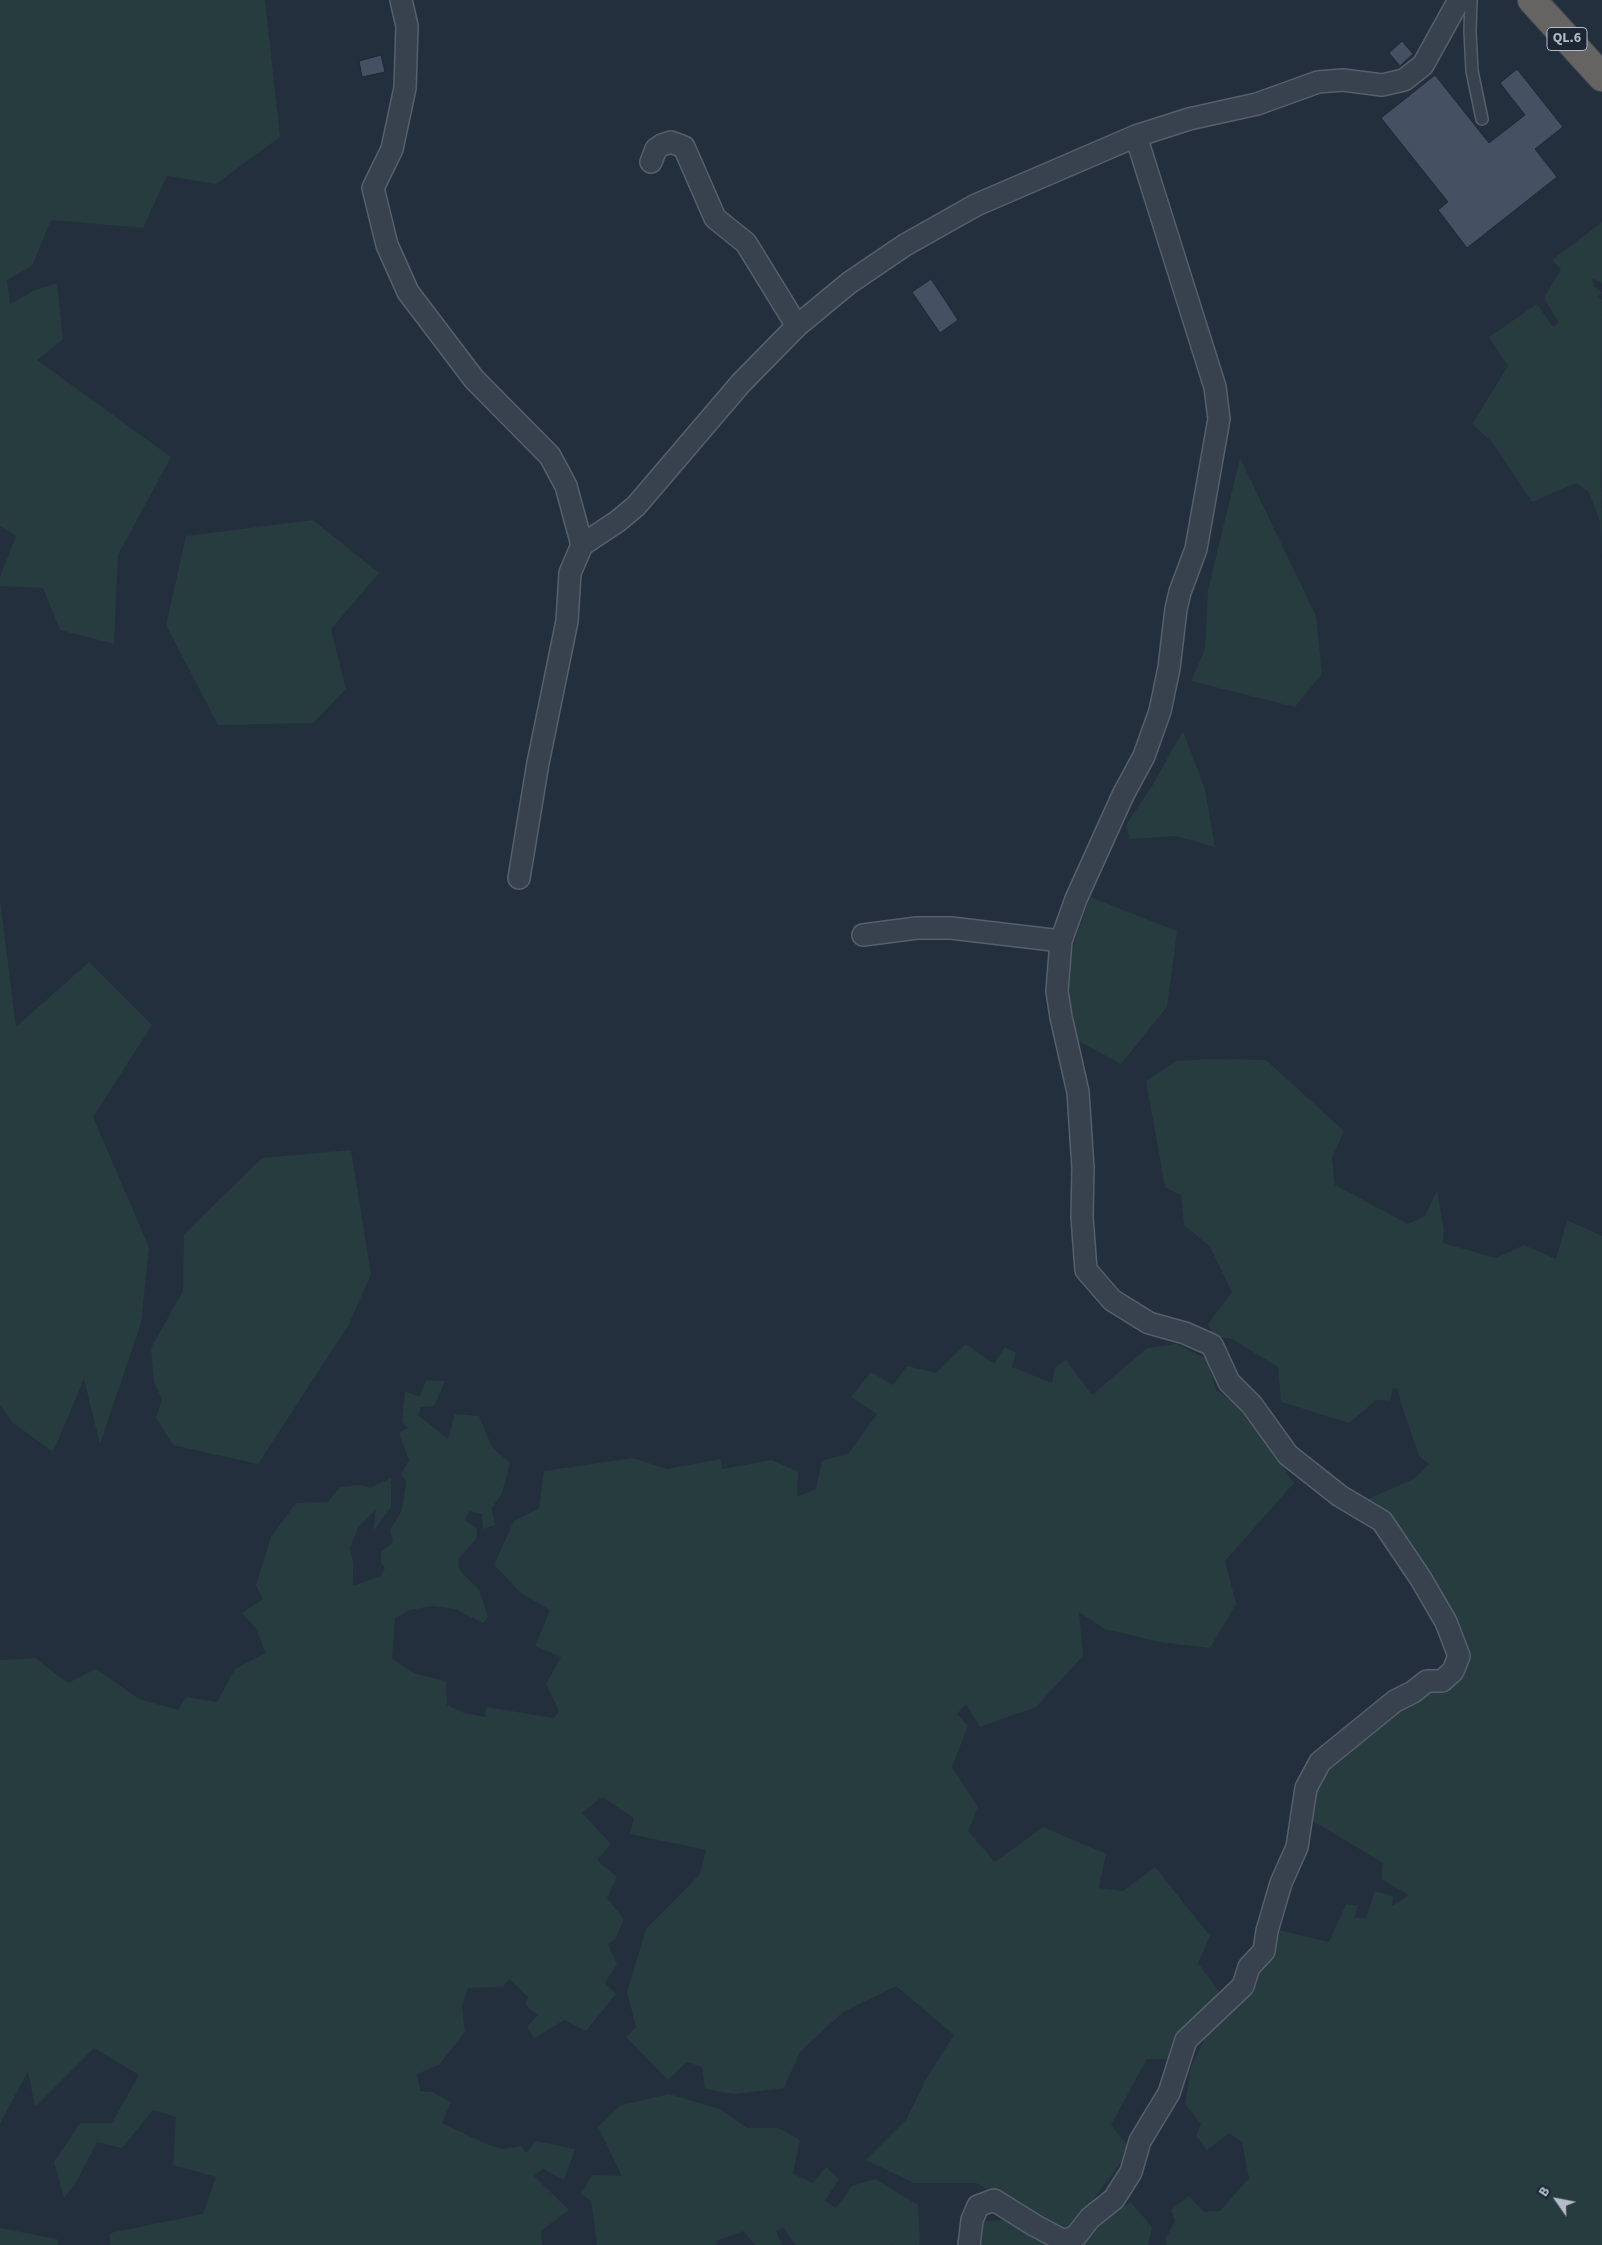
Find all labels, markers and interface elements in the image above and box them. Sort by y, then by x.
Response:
road number: QL.6 [1547,28,1587,50]
north arrow [1532,2175,1582,2225]
text: B [1534,2183,1555,2201]

